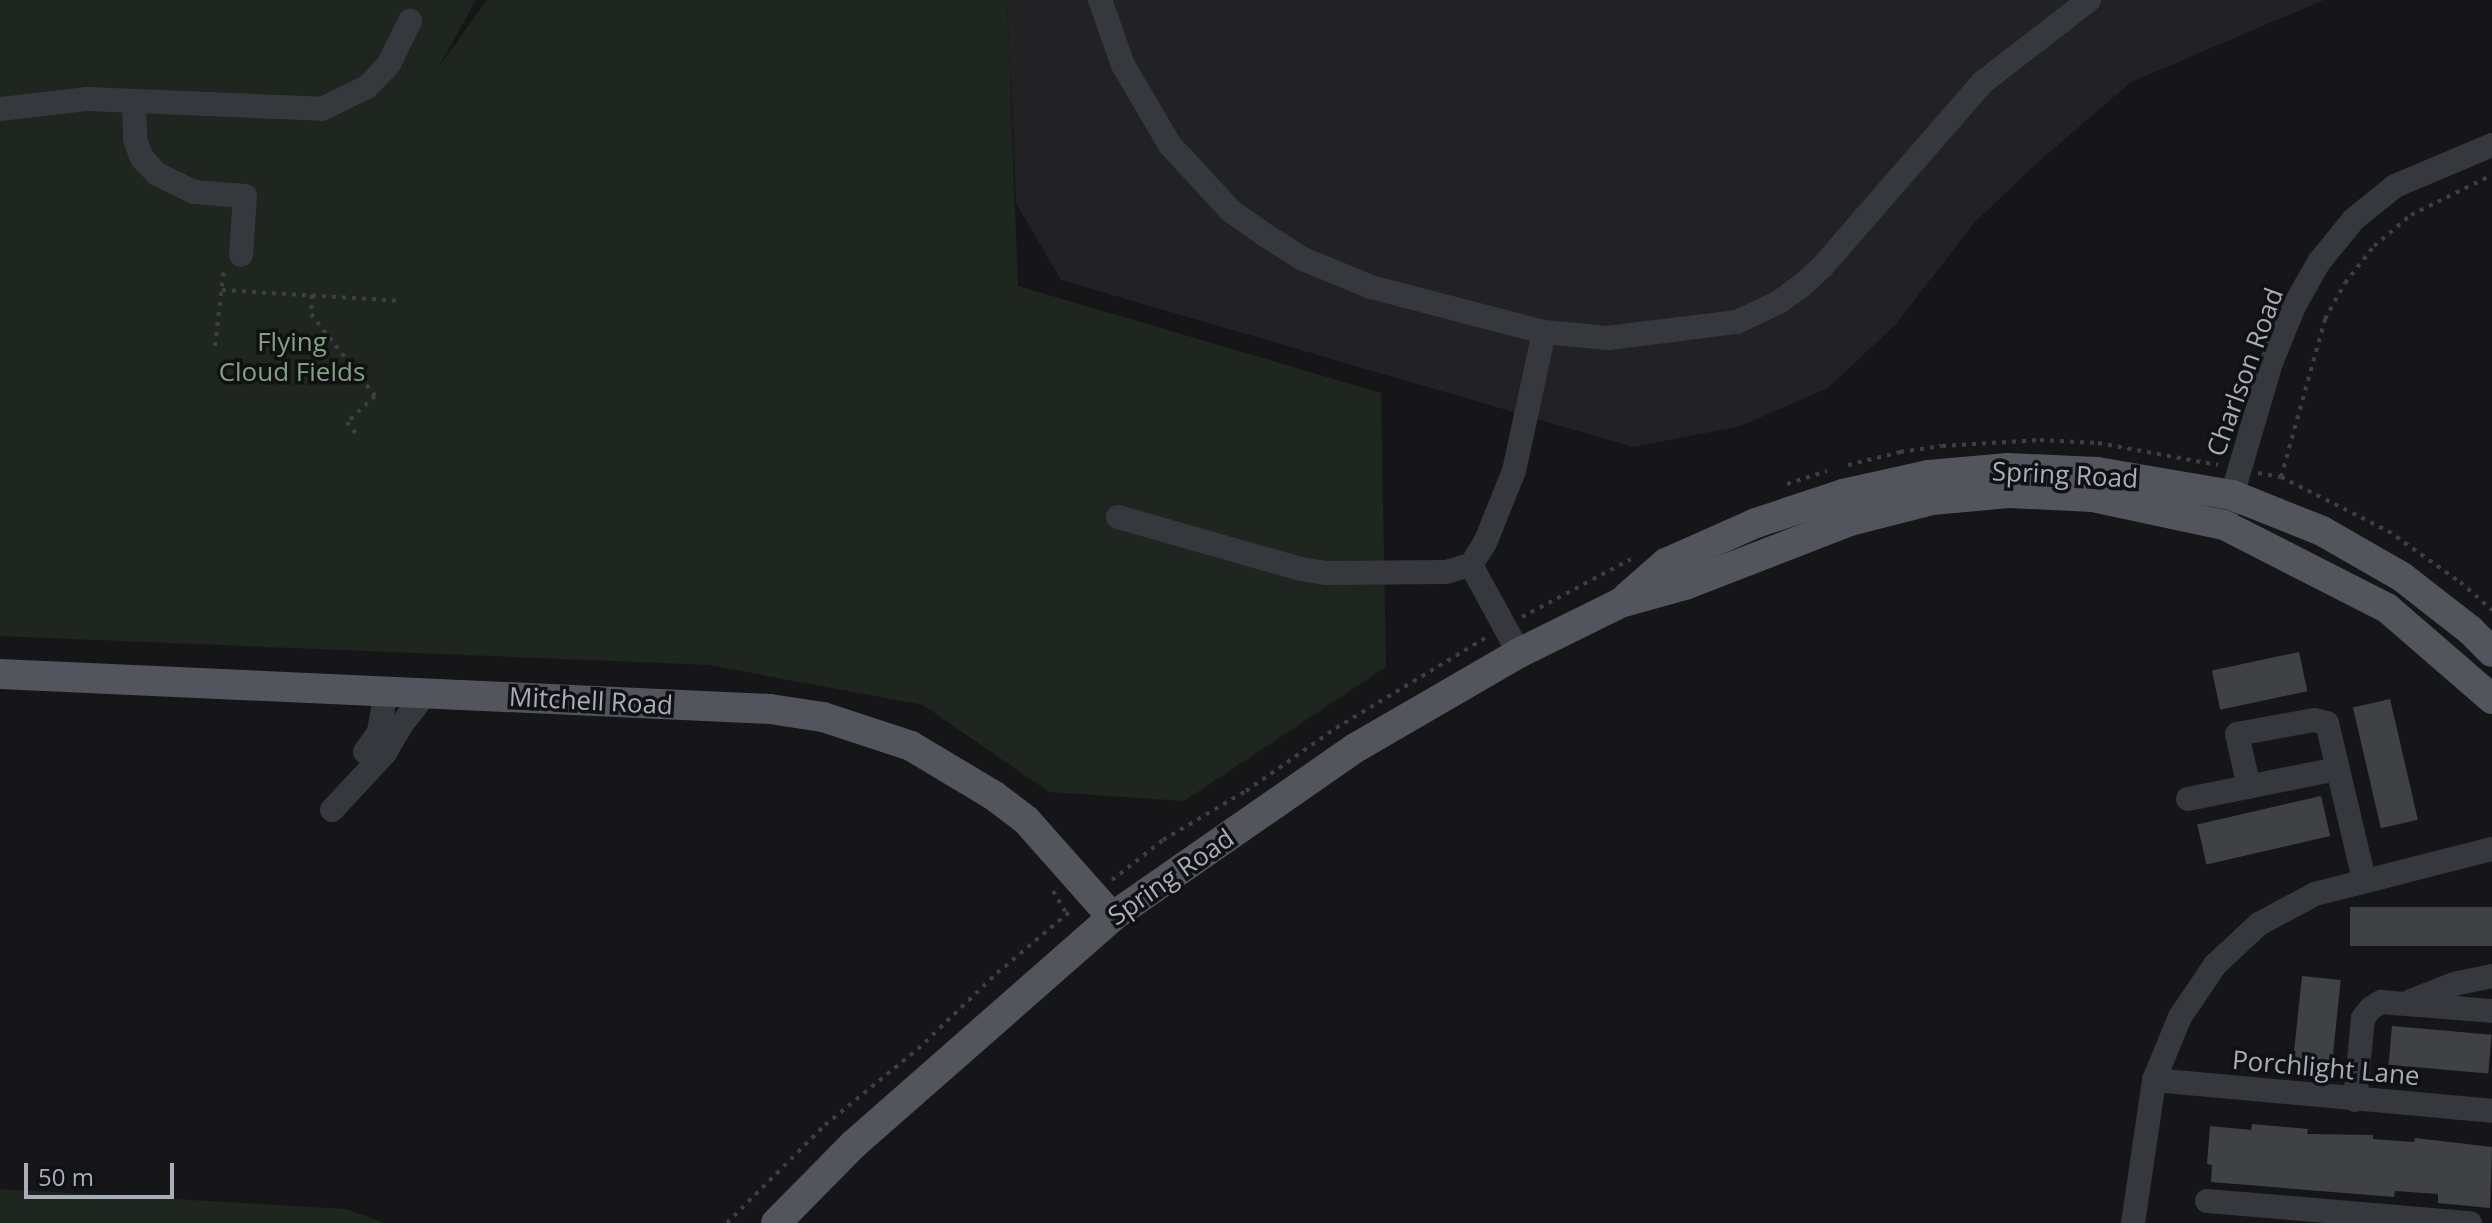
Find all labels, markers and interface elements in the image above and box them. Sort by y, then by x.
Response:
street label: Charlson Road [2200,284,2290,460]
park label: Flying Cloud Fields [219,326,365,388]
street label: Spring Road [1991,456,2139,494]
street label: Mitchell Road [508,681,674,721]
street label: Spring Road [1102,822,1240,932]
street label: Porchlight Lane [2231,1044,2421,1092]
scale bar [28,1147,178,1197]
text: 50 m [38,1160,94,1193]

